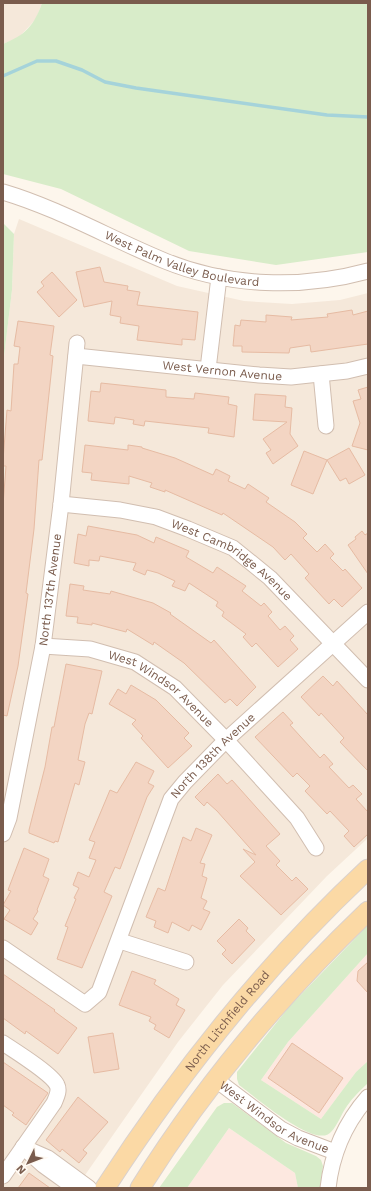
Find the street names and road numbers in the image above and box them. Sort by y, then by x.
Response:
street label: West Palm Valley Boulevard [102,228,260,289]
street label: West Vernon Avenue [162,358,283,383]
street label: West Cambridge Avenue [169,516,295,604]
street label: North 137th Avenue [36,533,64,647]
street label: West Windsor Avenue [107,648,216,730]
street label: North 138th Avenue [168,710,258,801]
street label: North Litchfield Road [182,968,273,1074]
street label: West Windsor Avenue [217,1078,331,1156]

